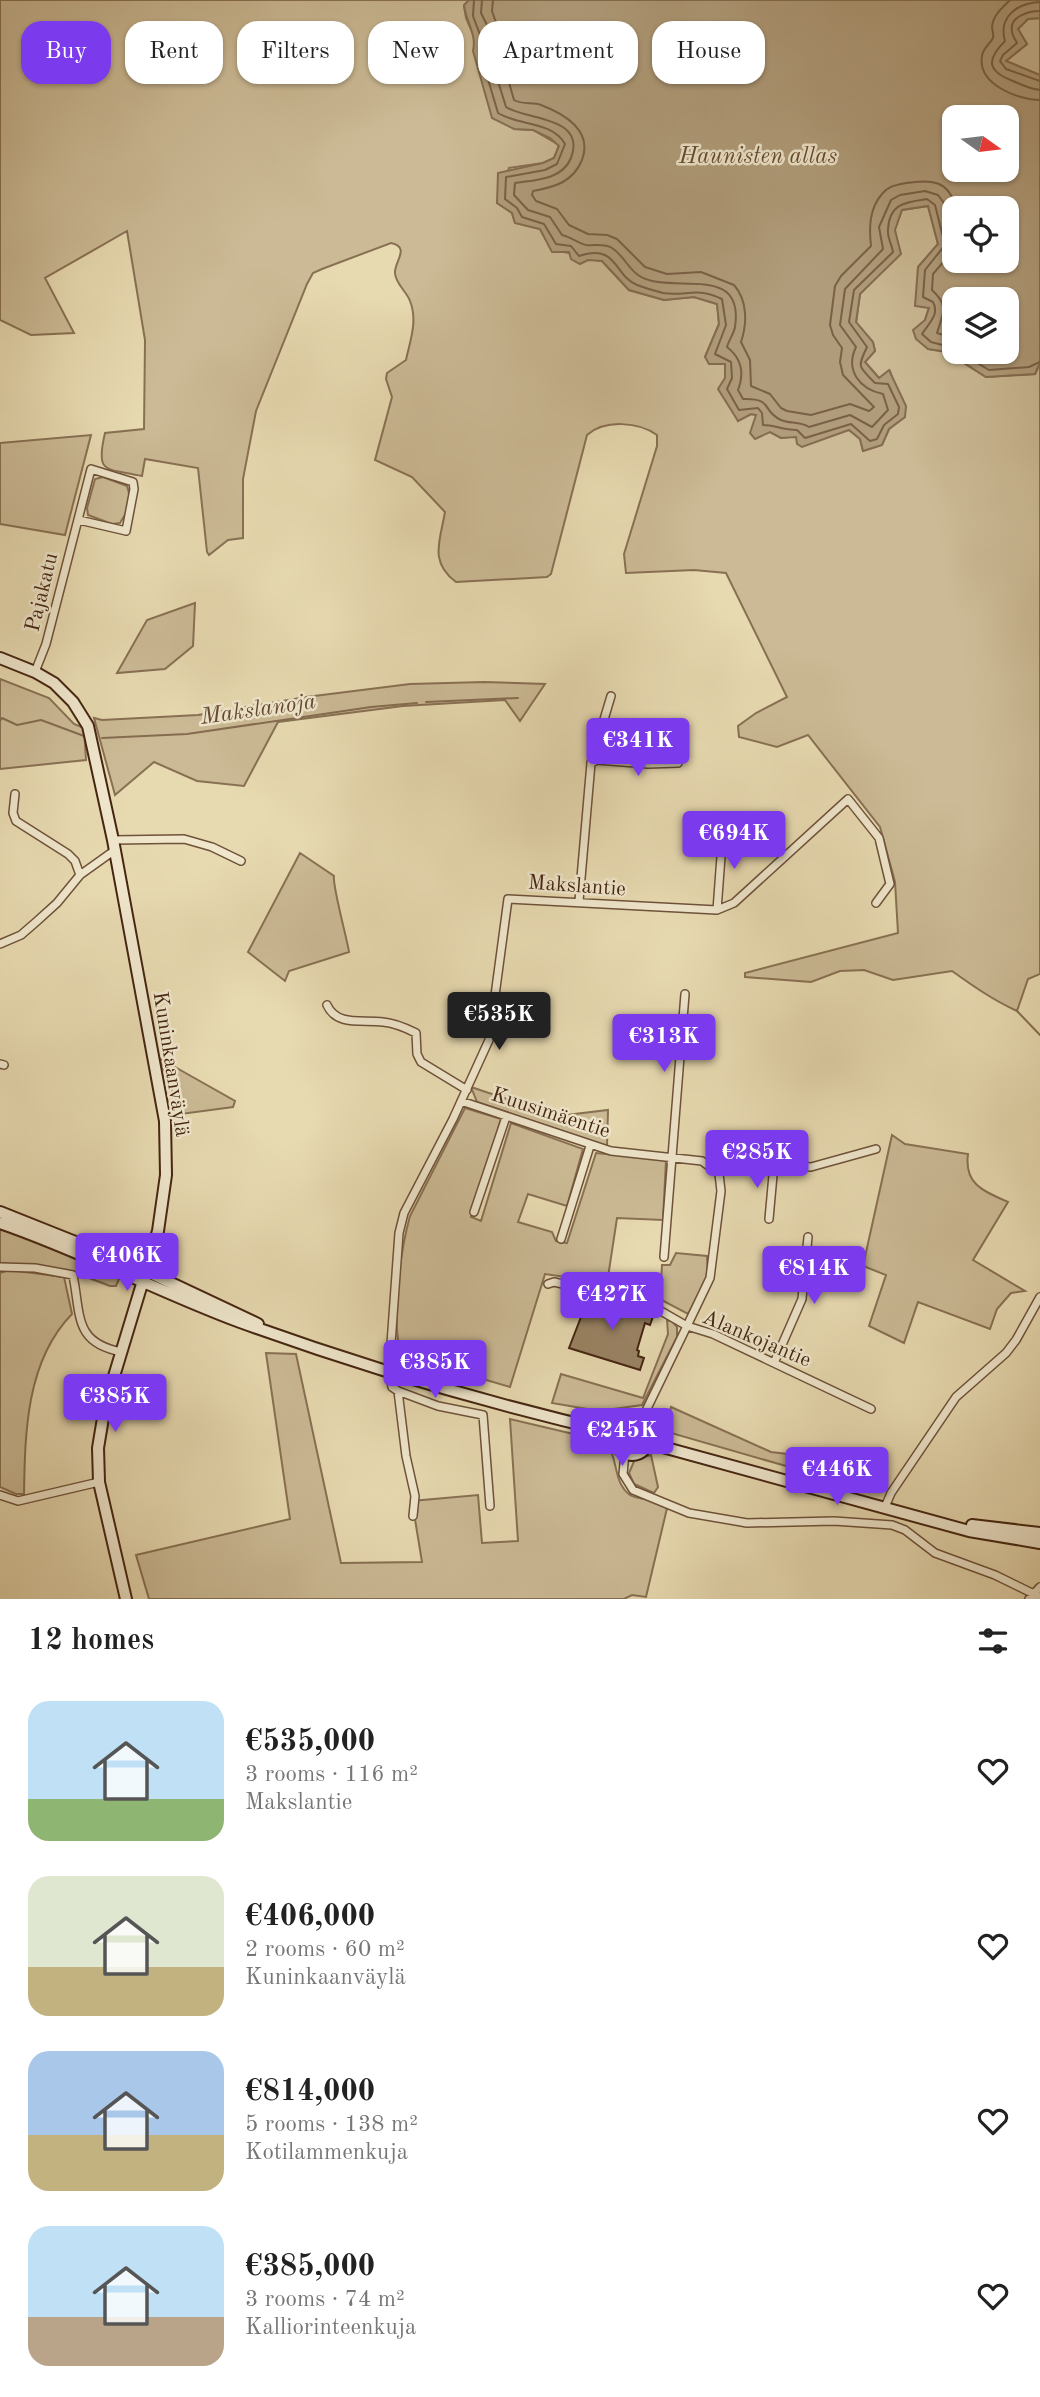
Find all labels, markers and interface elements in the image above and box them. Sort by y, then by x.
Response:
chip: Buy [21,21,111,84]
chip: Rent [125,21,223,84]
chip: Filters [237,21,354,84]
chip: New [368,21,464,84]
chip: Apartment [478,21,638,84]
chip: House [652,21,765,84]
north arrow [942,105,1018,182]
map controls [942,105,1019,364]
water label: Haunisten allas [678,145,838,168]
button: locate [942,196,1019,273]
button: layers [942,287,1019,364]
street label: Pajakatu [23,551,62,634]
water label: Makslanoja [198,690,318,730]
pin: €341K [589,718,687,778]
text: €341K [602,729,674,752]
pin: €694K [685,812,783,871]
text: €694K [698,822,770,845]
street label: Makslantie [527,873,627,900]
street label: Kuninkaanväylä [149,990,192,1138]
pin: €535K [450,992,548,1052]
text: €535K [463,1003,535,1026]
pin: €313K [615,1014,713,1074]
text: €313K [628,1025,700,1048]
street label: Kuusimäentie [488,1084,613,1143]
pin: €285K [708,1130,806,1190]
text: €285K [721,1141,793,1164]
pin: €406K [78,1234,176,1293]
text: €406K [91,1244,163,1267]
pin: €814K [765,1246,863,1306]
text: €814K [778,1257,850,1280]
pin: €427K [563,1272,661,1332]
text: €427K [576,1283,648,1306]
street label: Alankojantie [699,1307,814,1372]
pin: €385K [386,1340,484,1400]
text: €385K [399,1351,471,1374]
pin: €385K [66,1374,164,1434]
text: €385K [79,1385,151,1408]
pin: €245K [573,1408,671,1468]
text: €245K [586,1419,658,1442]
pin: €446K [788,1448,886,1507]
text: €446K [801,1458,873,1481]
icon: filters [974,1622,1012,1660]
text: 12 homes [28,1626,154,1656]
text: €535,000 [245,1727,375,1757]
icon: home [84,1729,168,1813]
icon: heart [974,1752,1012,1790]
text: 3 rooms · 116 m² [245,1763,418,1786]
text: Makslantie [245,1791,352,1814]
text: €406,000 [245,1902,375,1932]
icon: home [84,1904,168,1988]
icon: heart [974,1927,1012,1965]
text: 2 rooms · 60 m² [245,1938,405,1961]
text: Kuninkaanväylä [245,1966,406,1989]
text: €814,000 [245,2077,375,2107]
icon: home [84,2079,168,2163]
icon: heart [974,2102,1012,2140]
text: 5 rooms · 138 m² [245,2113,418,2136]
text: Kotilammenkuja [245,2141,408,2164]
text: €385,000 [245,2252,375,2282]
icon: home [84,2254,168,2338]
icon: heart [974,2277,1012,2315]
text: 3 rooms · 74 m² [245,2288,405,2311]
text: Kalliorinteenkuja [245,2316,416,2339]

